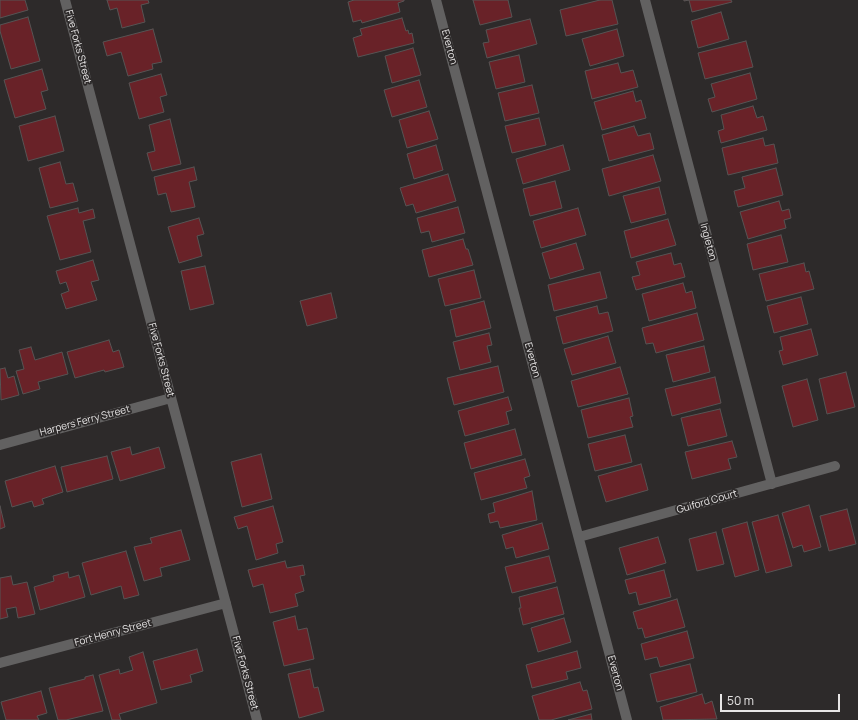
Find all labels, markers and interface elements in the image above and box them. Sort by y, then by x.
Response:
street label: Five Forks Street [62,9,94,85]
street label: Everton [439,28,459,66]
street label: Ingleton [697,222,719,262]
street label: Five Forks Street [145,322,177,398]
street label: Everton [522,341,542,379]
street label: Harpers Ferry Street [39,403,131,439]
street label: Guiford Court [675,488,739,516]
street label: Fort Henry Street [73,617,153,649]
street label: Five Forks Street [229,635,261,711]
street label: Everton [605,654,625,692]
scale bar [722,686,842,712]
text: 50 m [727,692,754,709]

